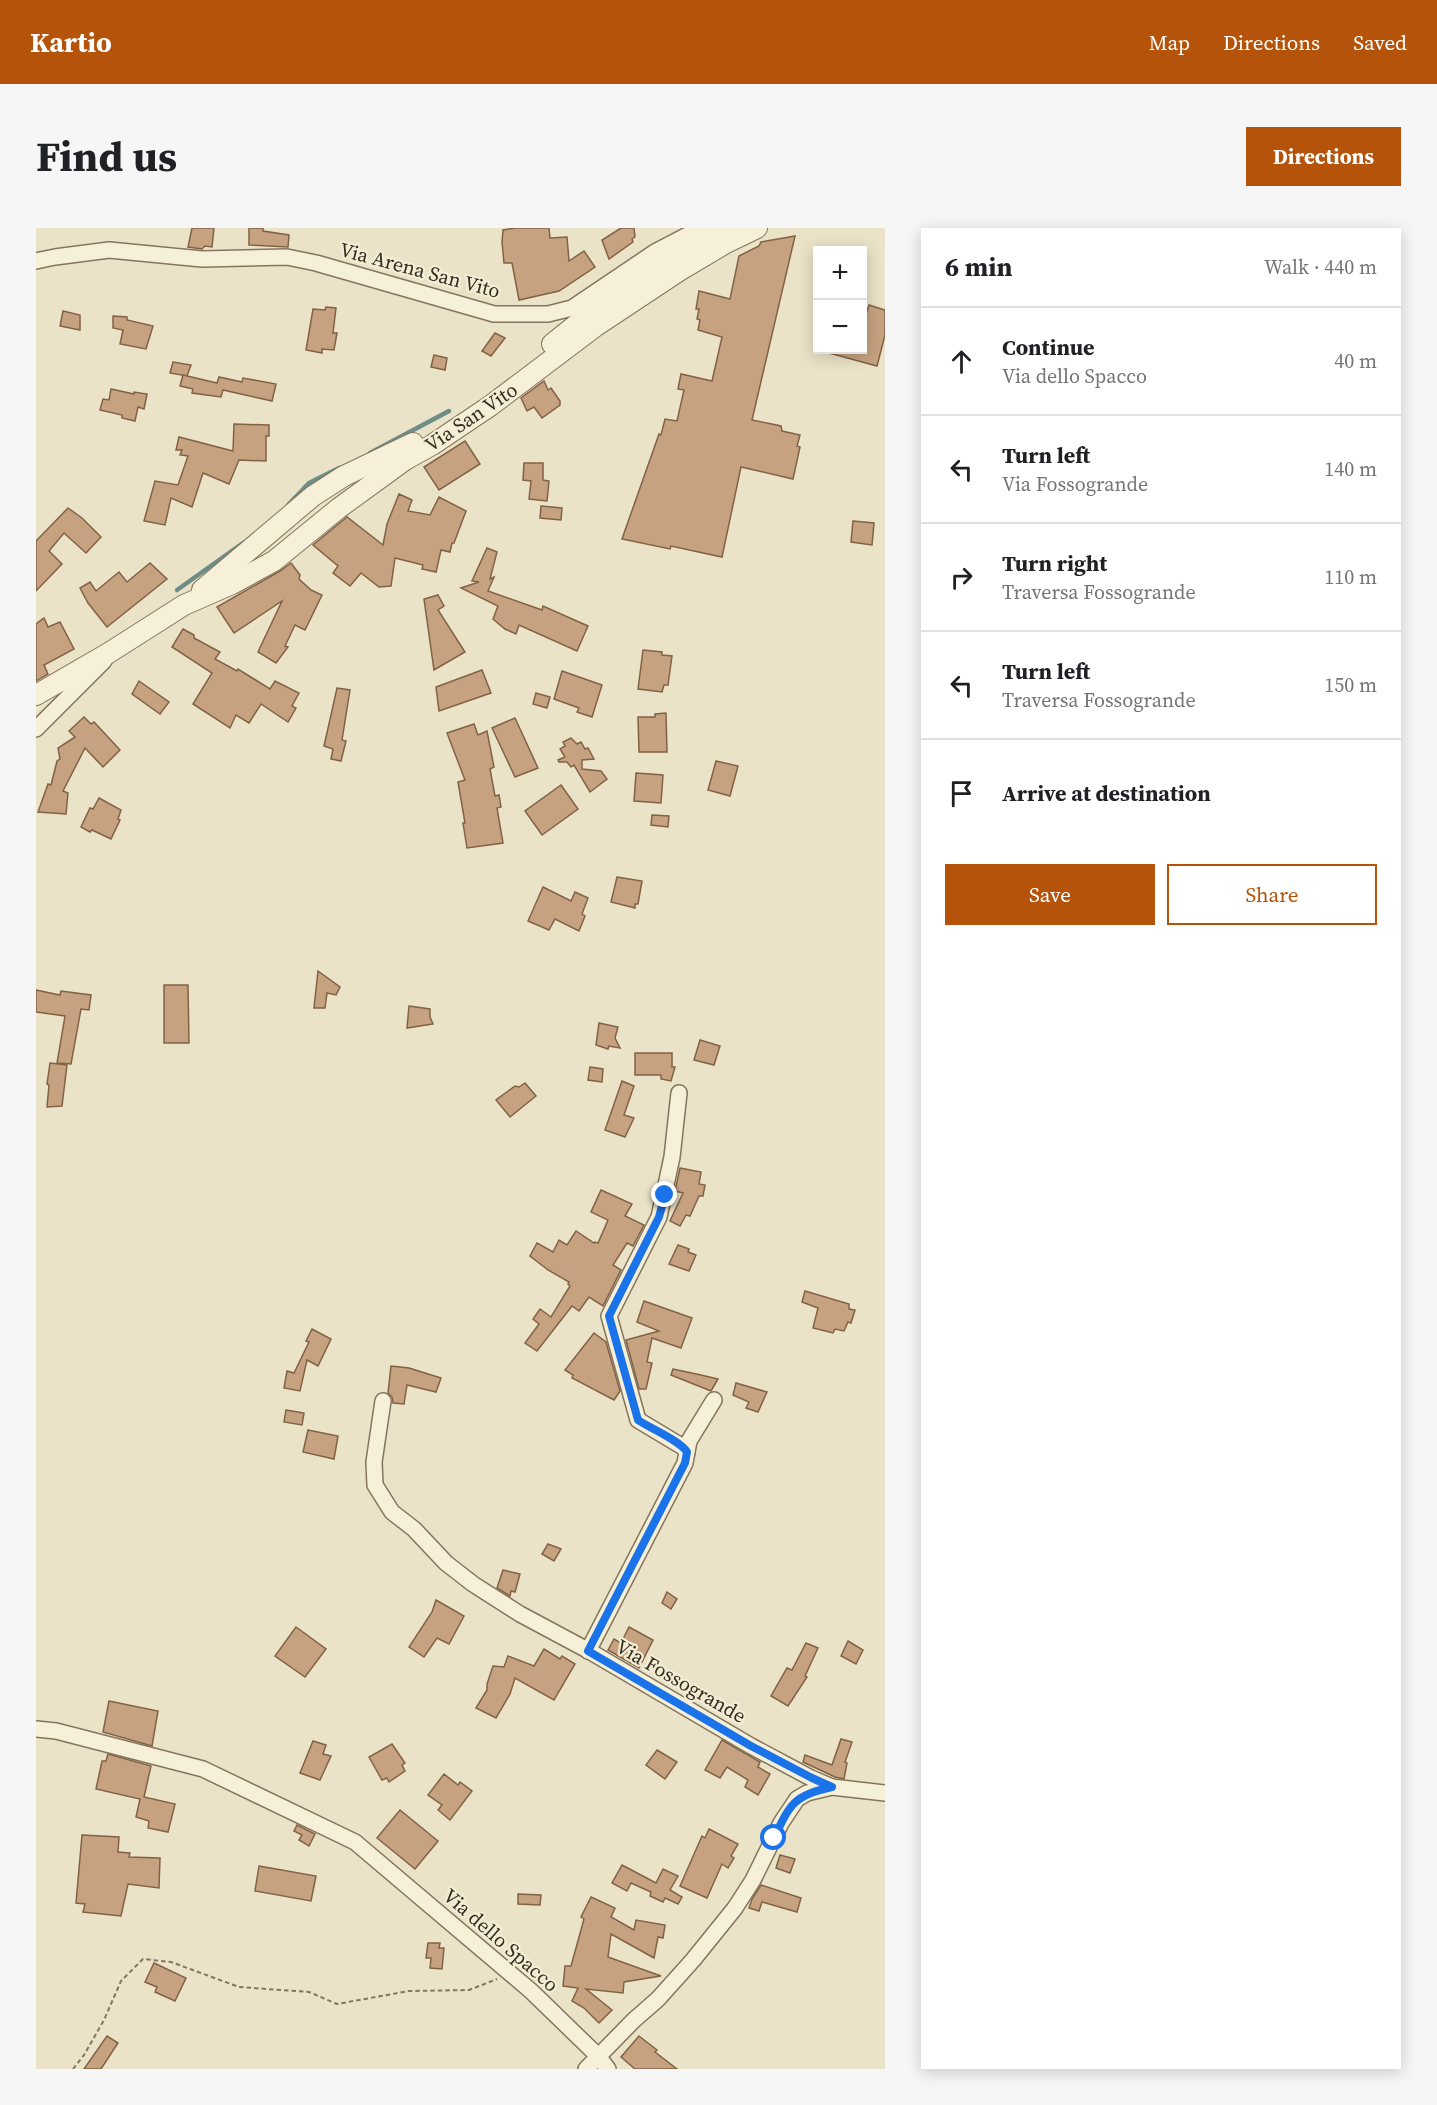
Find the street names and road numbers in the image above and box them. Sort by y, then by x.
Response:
street label: Via Arena San Vito [337,235,503,305]
street label: Via San Vito [419,376,523,458]
street label: Via Fossogrande [611,1632,751,1730]
street label: Via dello Spacco [437,1882,565,1998]

